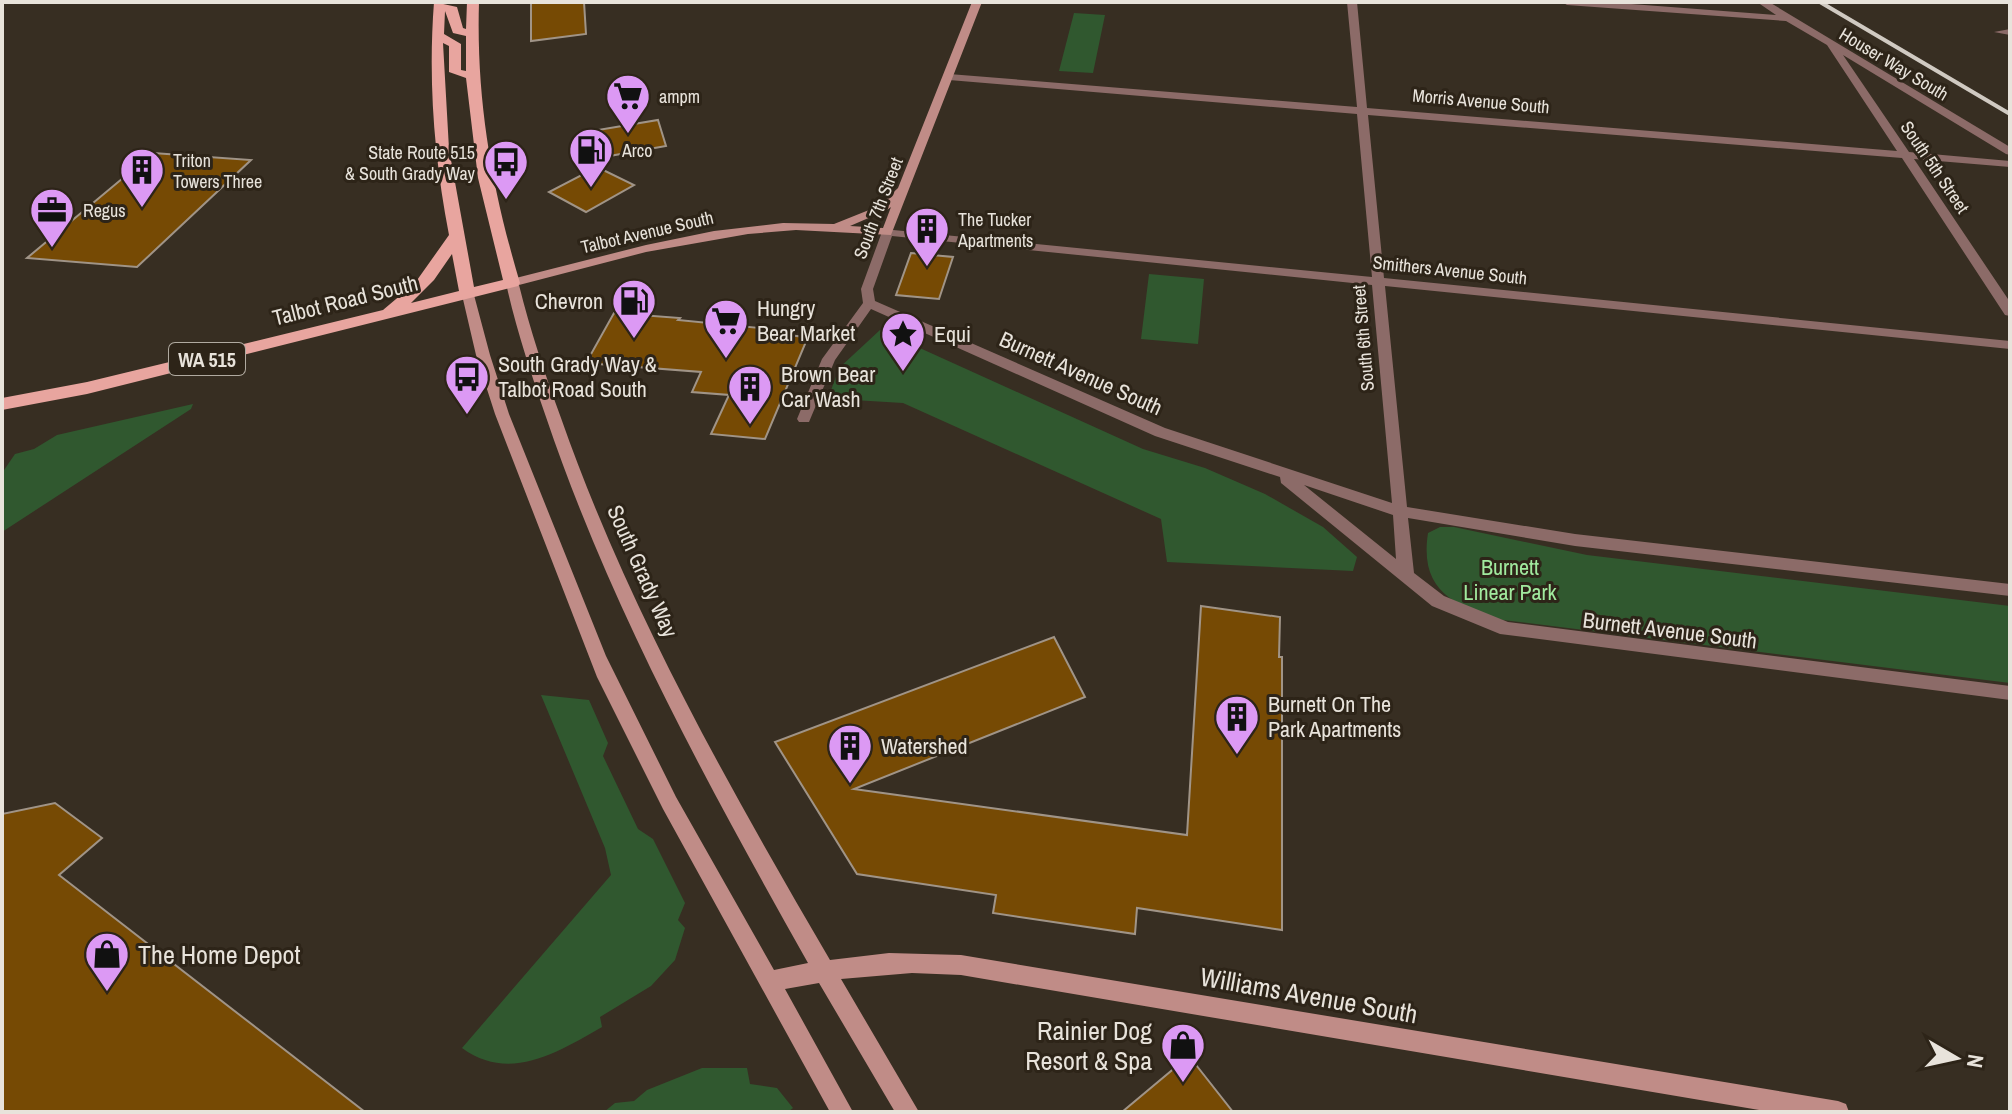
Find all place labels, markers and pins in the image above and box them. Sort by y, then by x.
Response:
supermarket icon: ampm [604,72,652,135]
place label: ampm [659,84,700,109]
fuel station icon: Arco [567,126,615,189]
bus stop icon: State Route 515 & South Grady Way [482,138,530,201]
place label: Arco [621,138,652,163]
place label: State Route 515 & South Grady Way [345,140,476,186]
building icon: Triton Towers Three [118,146,166,209]
place label: Triton Towers Three [173,148,262,194]
office icon: Regus [28,186,76,249]
place label: Regus [83,198,126,223]
building icon: The Tucker Apartments [903,205,951,268]
place label: The Tucker Apartments [957,207,1033,253]
fuel station icon: Chevron [610,277,658,340]
place label: Chevron [535,286,603,316]
place label: Hungry Bear Market [757,293,855,348]
supermarket icon: Hungry Bear Market [702,297,750,360]
place icon: Equi [879,310,927,373]
place label: Equi [934,319,971,349]
place label: South Grady Way & Talbot Road South [498,349,657,404]
bus stop icon: South Grady Way & Talbot Road South [443,353,491,416]
place label: Brown Bear Car Wash [781,359,875,414]
building icon: Brown Bear Car Wash [726,363,774,426]
place label: Burnett On The Park Apartments [1268,689,1401,744]
building icon: Burnett On The Park Apartments [1213,693,1261,756]
building icon: Watershed [826,722,874,785]
place label: Watershed [881,731,968,761]
shop icon: The Home Depot [83,930,131,993]
place label: The Home Depot [138,937,300,972]
place label: Rainier Dog Resort & Spa [1025,1013,1152,1078]
shop icon: Rainier Dog Resort & Spa [1159,1021,1207,1084]

